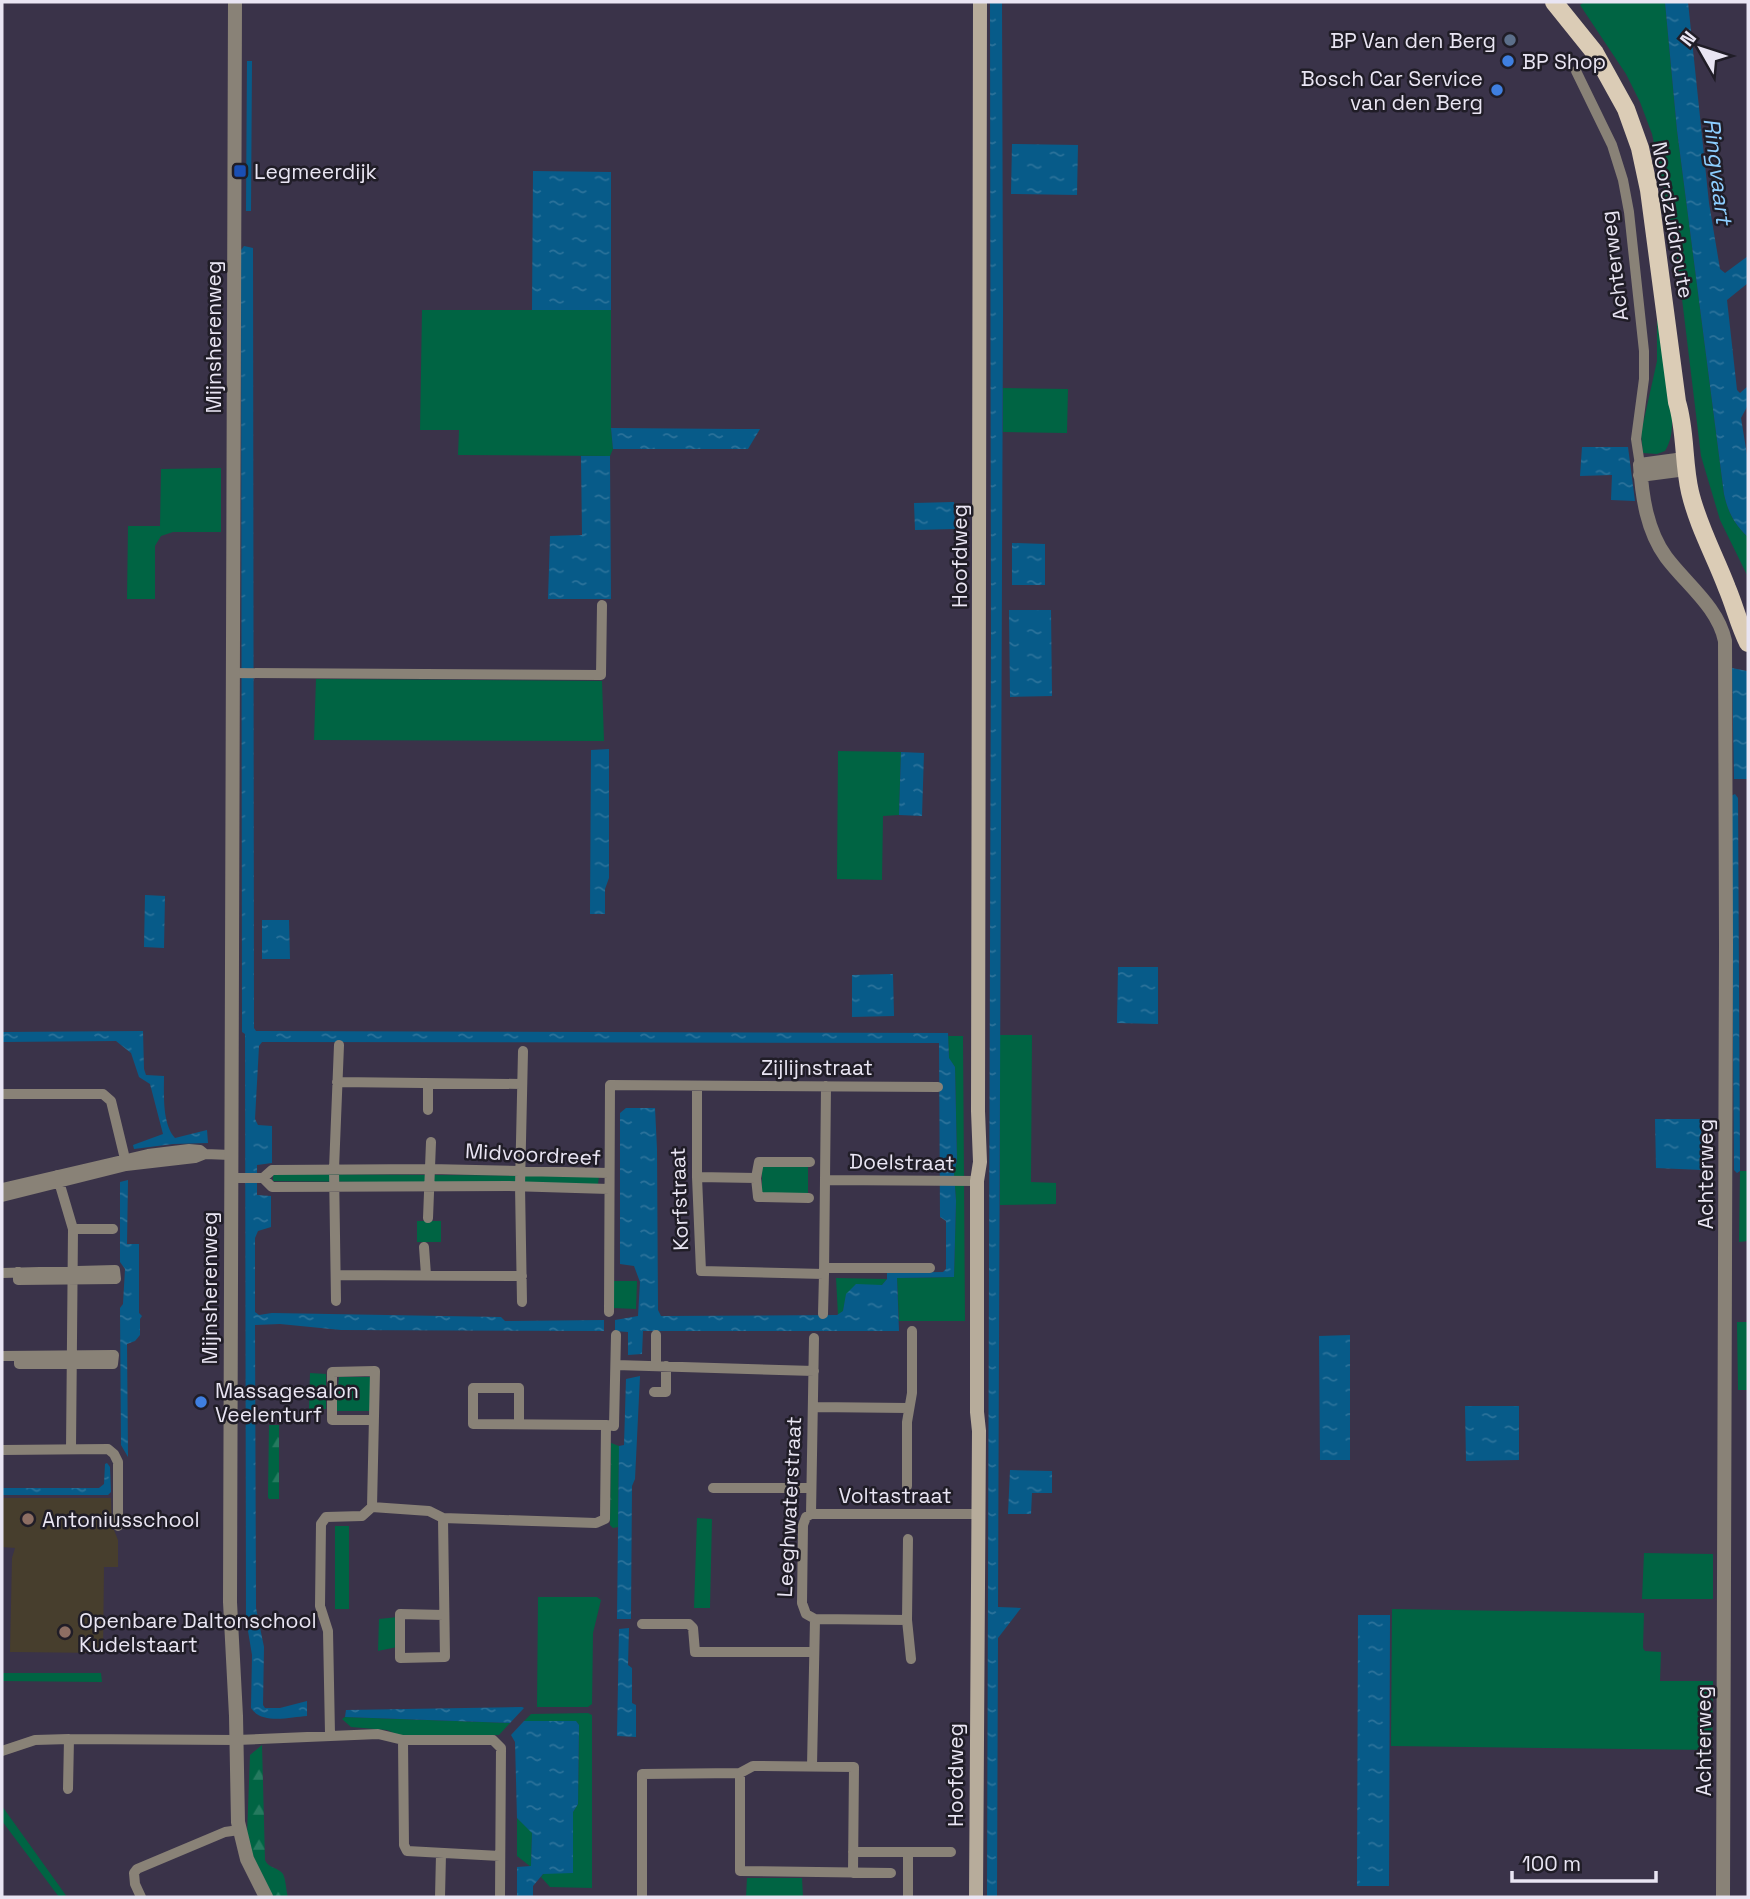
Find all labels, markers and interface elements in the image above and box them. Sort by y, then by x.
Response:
north arrow [1666,14,1736,84]
text: N [1674,26,1702,51]
place label: BP Van den Berg [1330,27,1496,54]
marker: BP Van den Berg [1502,32,1518,48]
place label: BP Shop [1522,48,1606,75]
marker: BP Shop [1500,53,1516,69]
place label: Bosch Car Service van den Berg [1301,65,1483,116]
marker: Bosch Car Service van den Berg [1489,82,1505,98]
water label: Ringvaart [1697,116,1740,228]
street label: Noordzuidroute [1646,140,1700,300]
place label: Legmeerdijk [254,158,377,185]
marker: Legmeerdijk [232,163,248,179]
street label: Achterweg [1594,210,1634,322]
street label: Mijnsherenweg [200,260,227,414]
street label: Hoofdweg [946,504,973,608]
street label: Zijlijnstraat [761,1054,873,1081]
street label: Achterweg [1692,1119,1719,1229]
street label: Midvoordreef [464,1137,602,1171]
street label: Korfstraat [664,1147,694,1251]
street label: Doelstraat [849,1148,955,1176]
street label: Mijnsherenweg [196,1211,223,1365]
place label: Massagesalon Veelenturf [215,1377,359,1428]
marker: Massagesalon Veelenturf [193,1394,209,1410]
street label: Leeghwaterstraat [771,1416,807,1598]
street label: Voltastraat [838,1482,952,1509]
place label: Antoniusschool [42,1506,200,1533]
marker: Antoniusschool [20,1511,36,1527]
place label: Openbare Daltonschool Kudelstaart [79,1607,317,1658]
marker: Openbare Daltonschool Kudelstaart [57,1624,73,1640]
street label: Achterweg [1690,1686,1717,1796]
street label: Hoofdweg [942,1723,969,1827]
scale bar [1512,1840,1656,1884]
text: 100 m [1522,1850,1581,1877]

